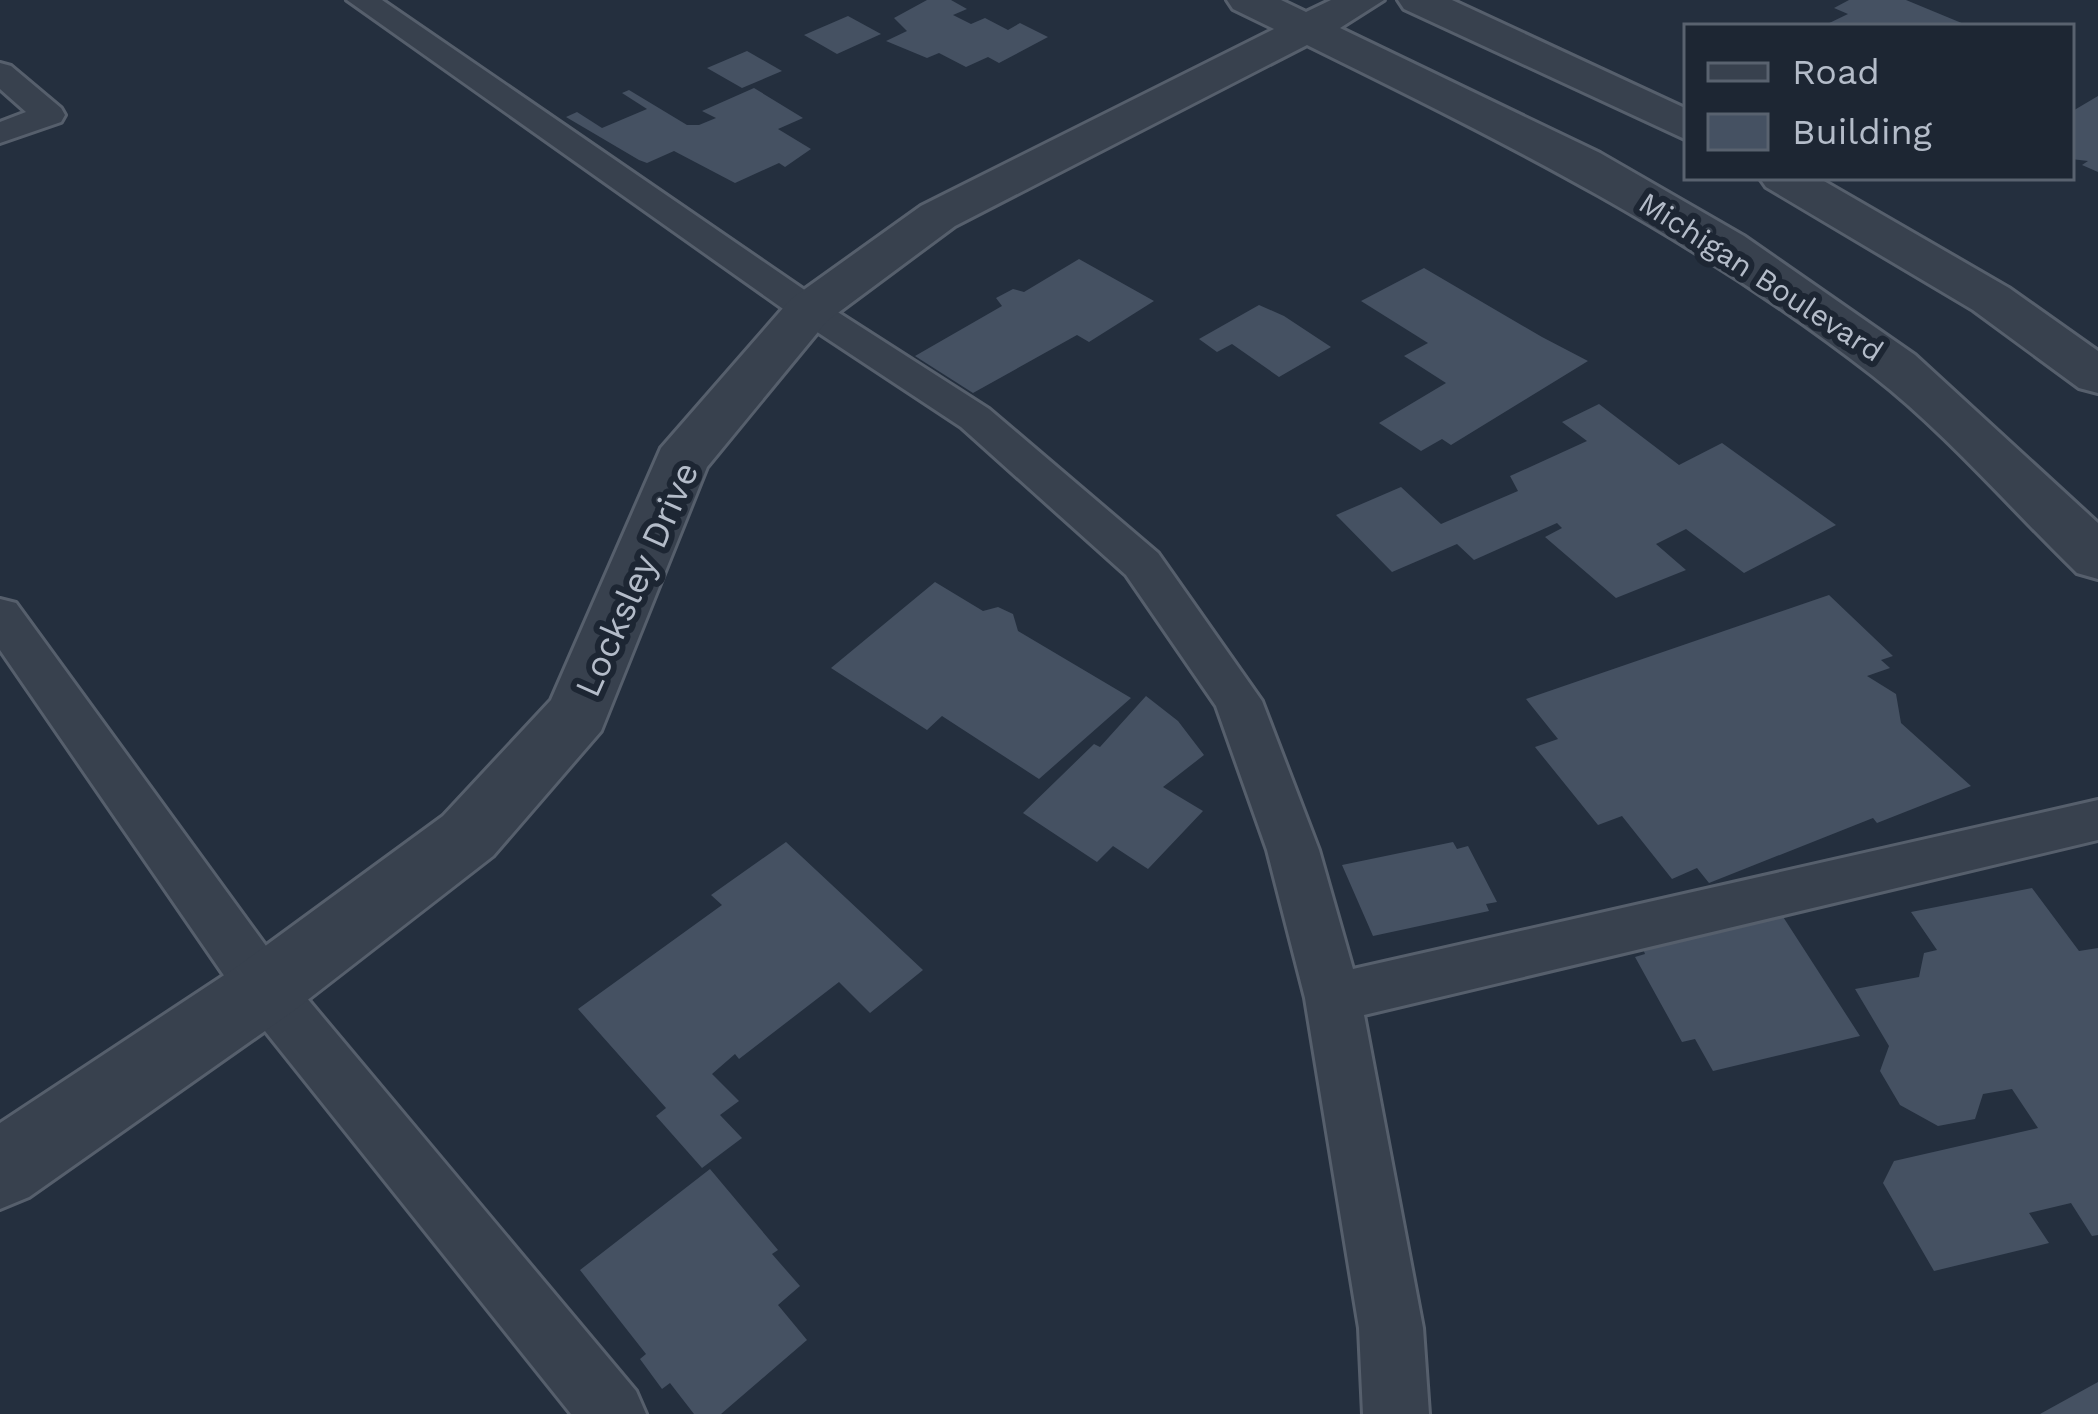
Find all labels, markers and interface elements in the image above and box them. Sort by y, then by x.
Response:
legend [1684,24,2074,180]
text: Road [1792,51,1880,93]
text: Building [1792,111,1933,153]
street label: Michigan Boulevard [1633,185,1890,368]
street label: Locksley Drive [566,456,707,703]

